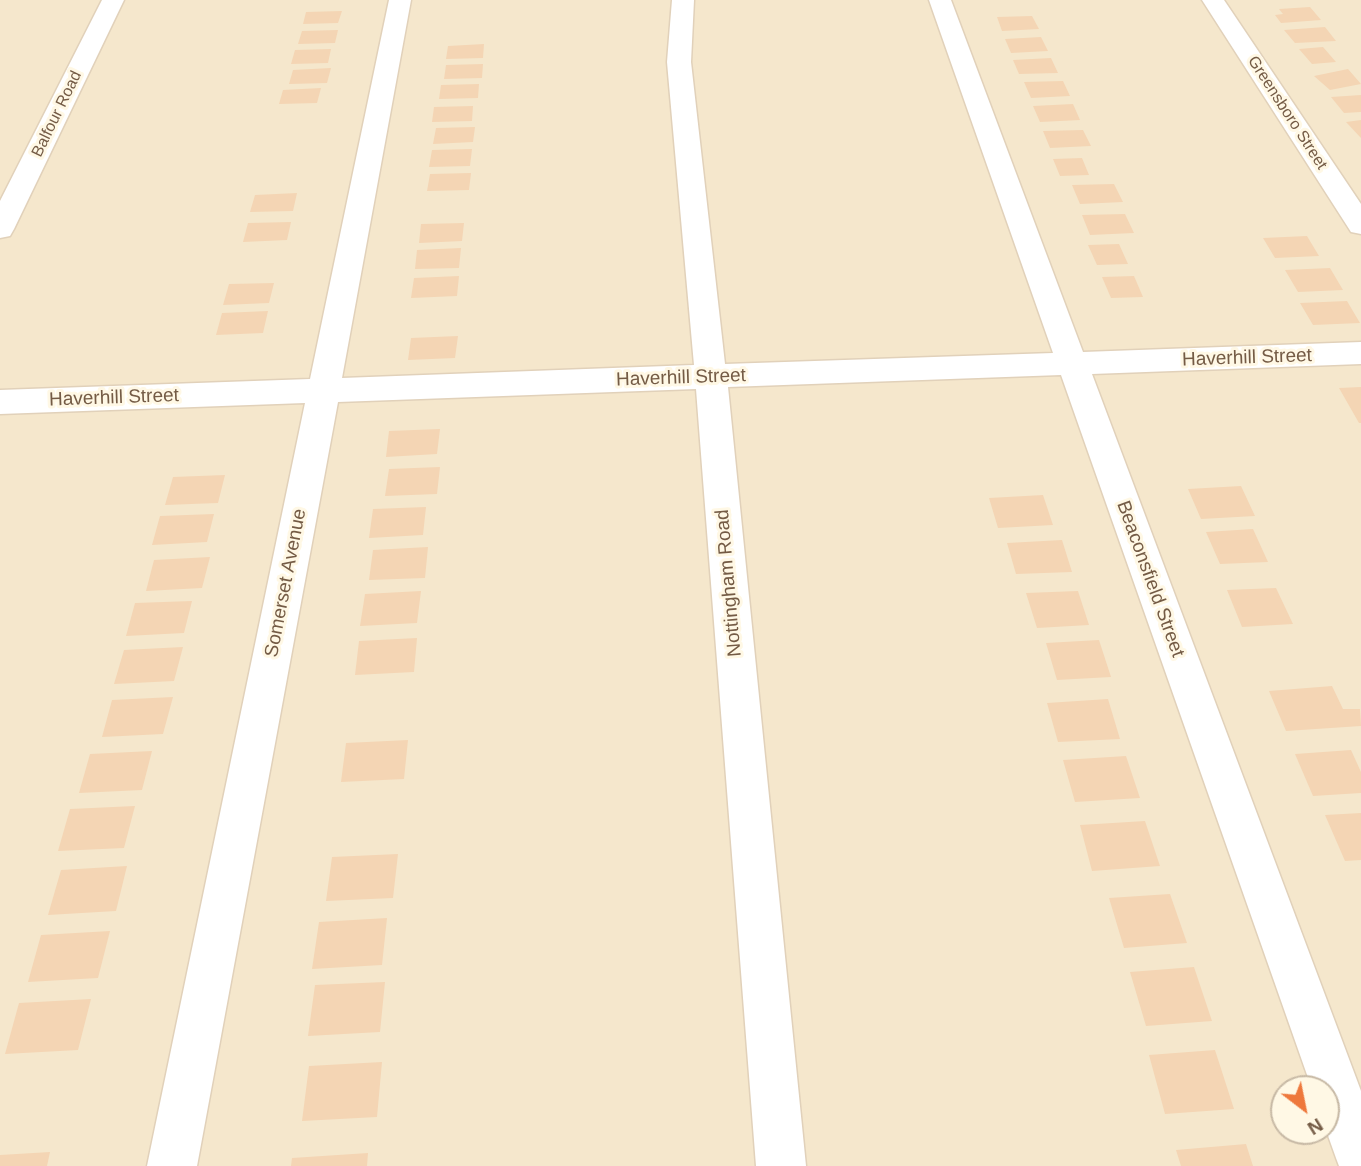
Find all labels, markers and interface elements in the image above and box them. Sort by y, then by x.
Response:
street label: Greensboro Street [1243,53,1331,173]
street label: Balfour Road [28,68,86,160]
street label: Haverhill Street [1182,344,1312,372]
street label: Haverhill Street [616,364,746,392]
street label: Haverhill Street [49,384,179,412]
street label: Beaconsfield Street [1111,498,1189,660]
street label: Somerset Avenue [260,507,312,659]
street label: Nottingham Road [711,508,747,658]
north arrow [1270,1075,1340,1145]
text: N [1304,1114,1327,1139]

